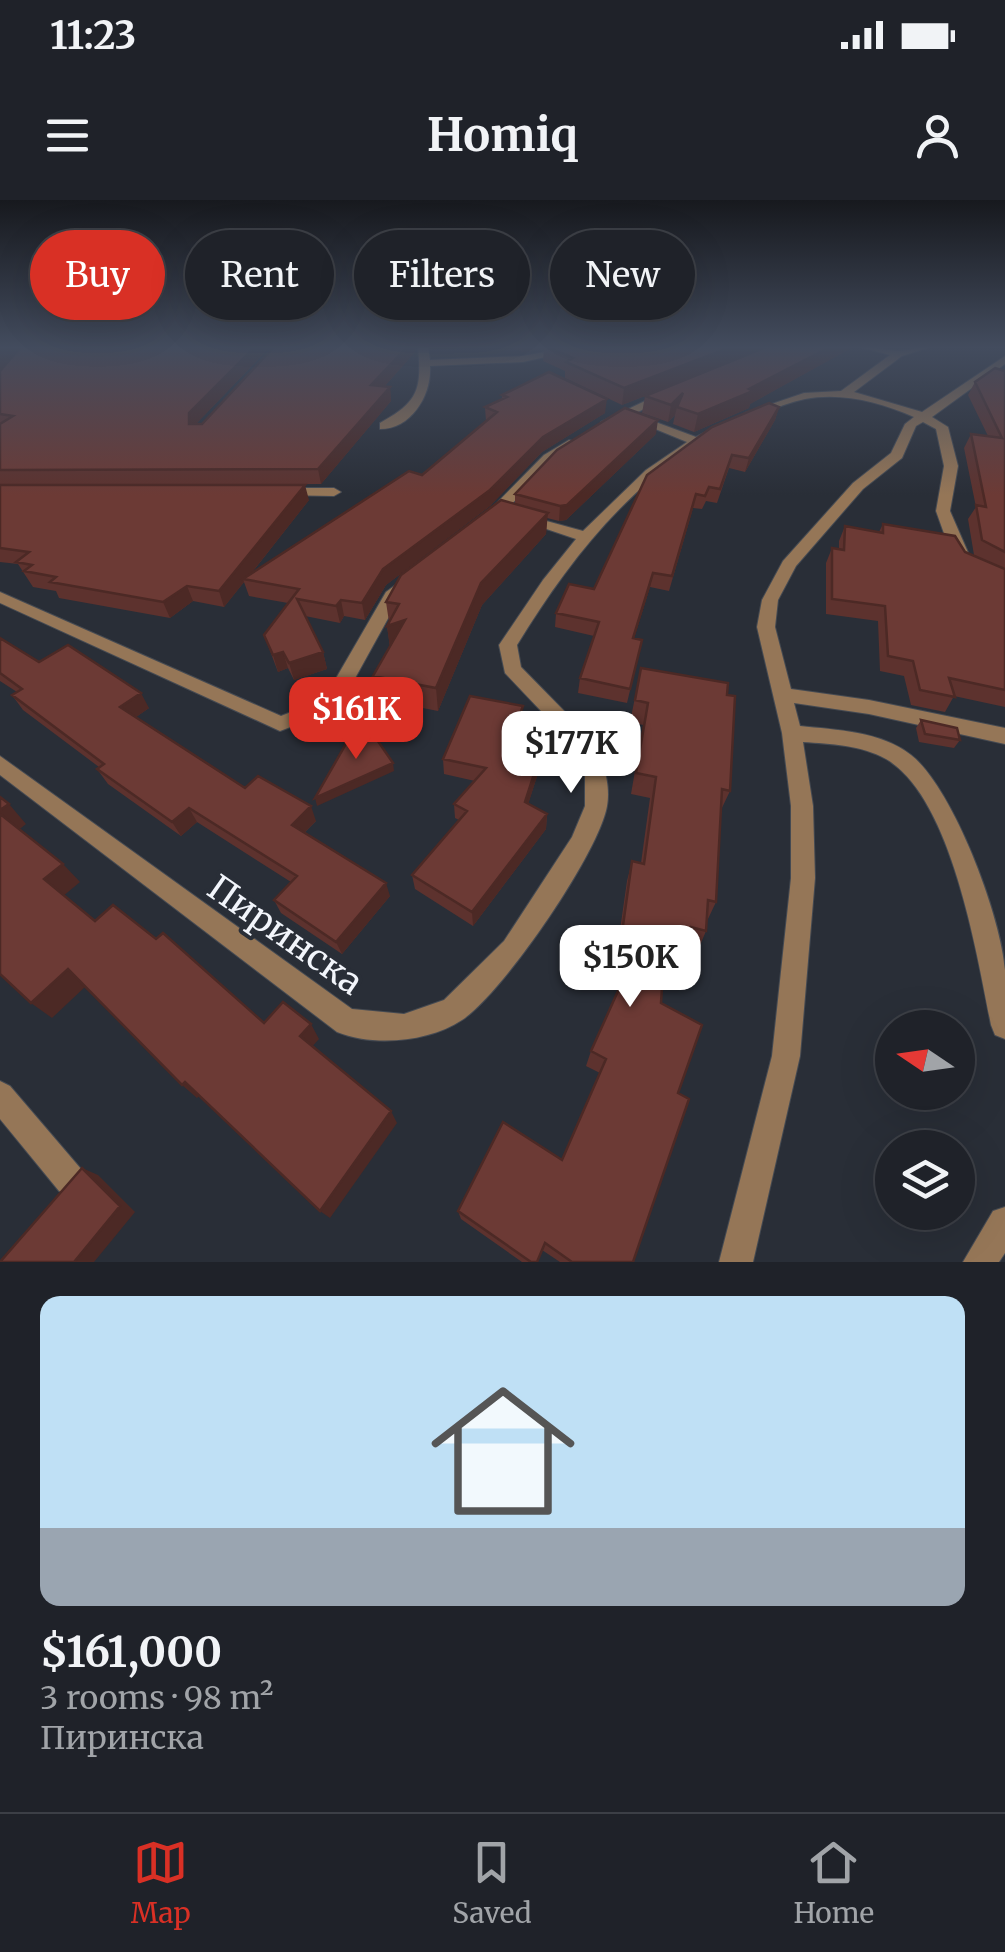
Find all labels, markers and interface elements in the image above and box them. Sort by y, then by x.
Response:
text: 11:23 [50,12,136,59]
text: Homiq [427,107,578,163]
icon: menu [40,108,95,163]
icon: person [910,108,965,163]
chip: Buy [30,230,165,320]
chip: Rent [185,230,334,320]
chip: Filters [354,230,530,320]
chip: New [550,230,695,320]
pin: $161K [286,677,426,762]
text: $161K [311,689,401,729]
pin: $177K [501,711,641,796]
text: $177K [524,723,618,763]
street label: Пиринска [199,866,371,1004]
pin: $150K [560,925,700,1010]
text: $150K [582,937,678,977]
north arrow [875,1010,975,1110]
map controls [875,1010,975,1230]
button: layers [875,1130,975,1230]
icon: home [413,1361,593,1541]
text: $161,000 [40,1626,222,1678]
text: 3 rooms · 98 m² [40,1678,273,1718]
text: Пиринска [40,1718,204,1758]
tab: Map [131,1835,191,1931]
tab: Saved [452,1835,532,1931]
tab: Home [793,1835,874,1931]

